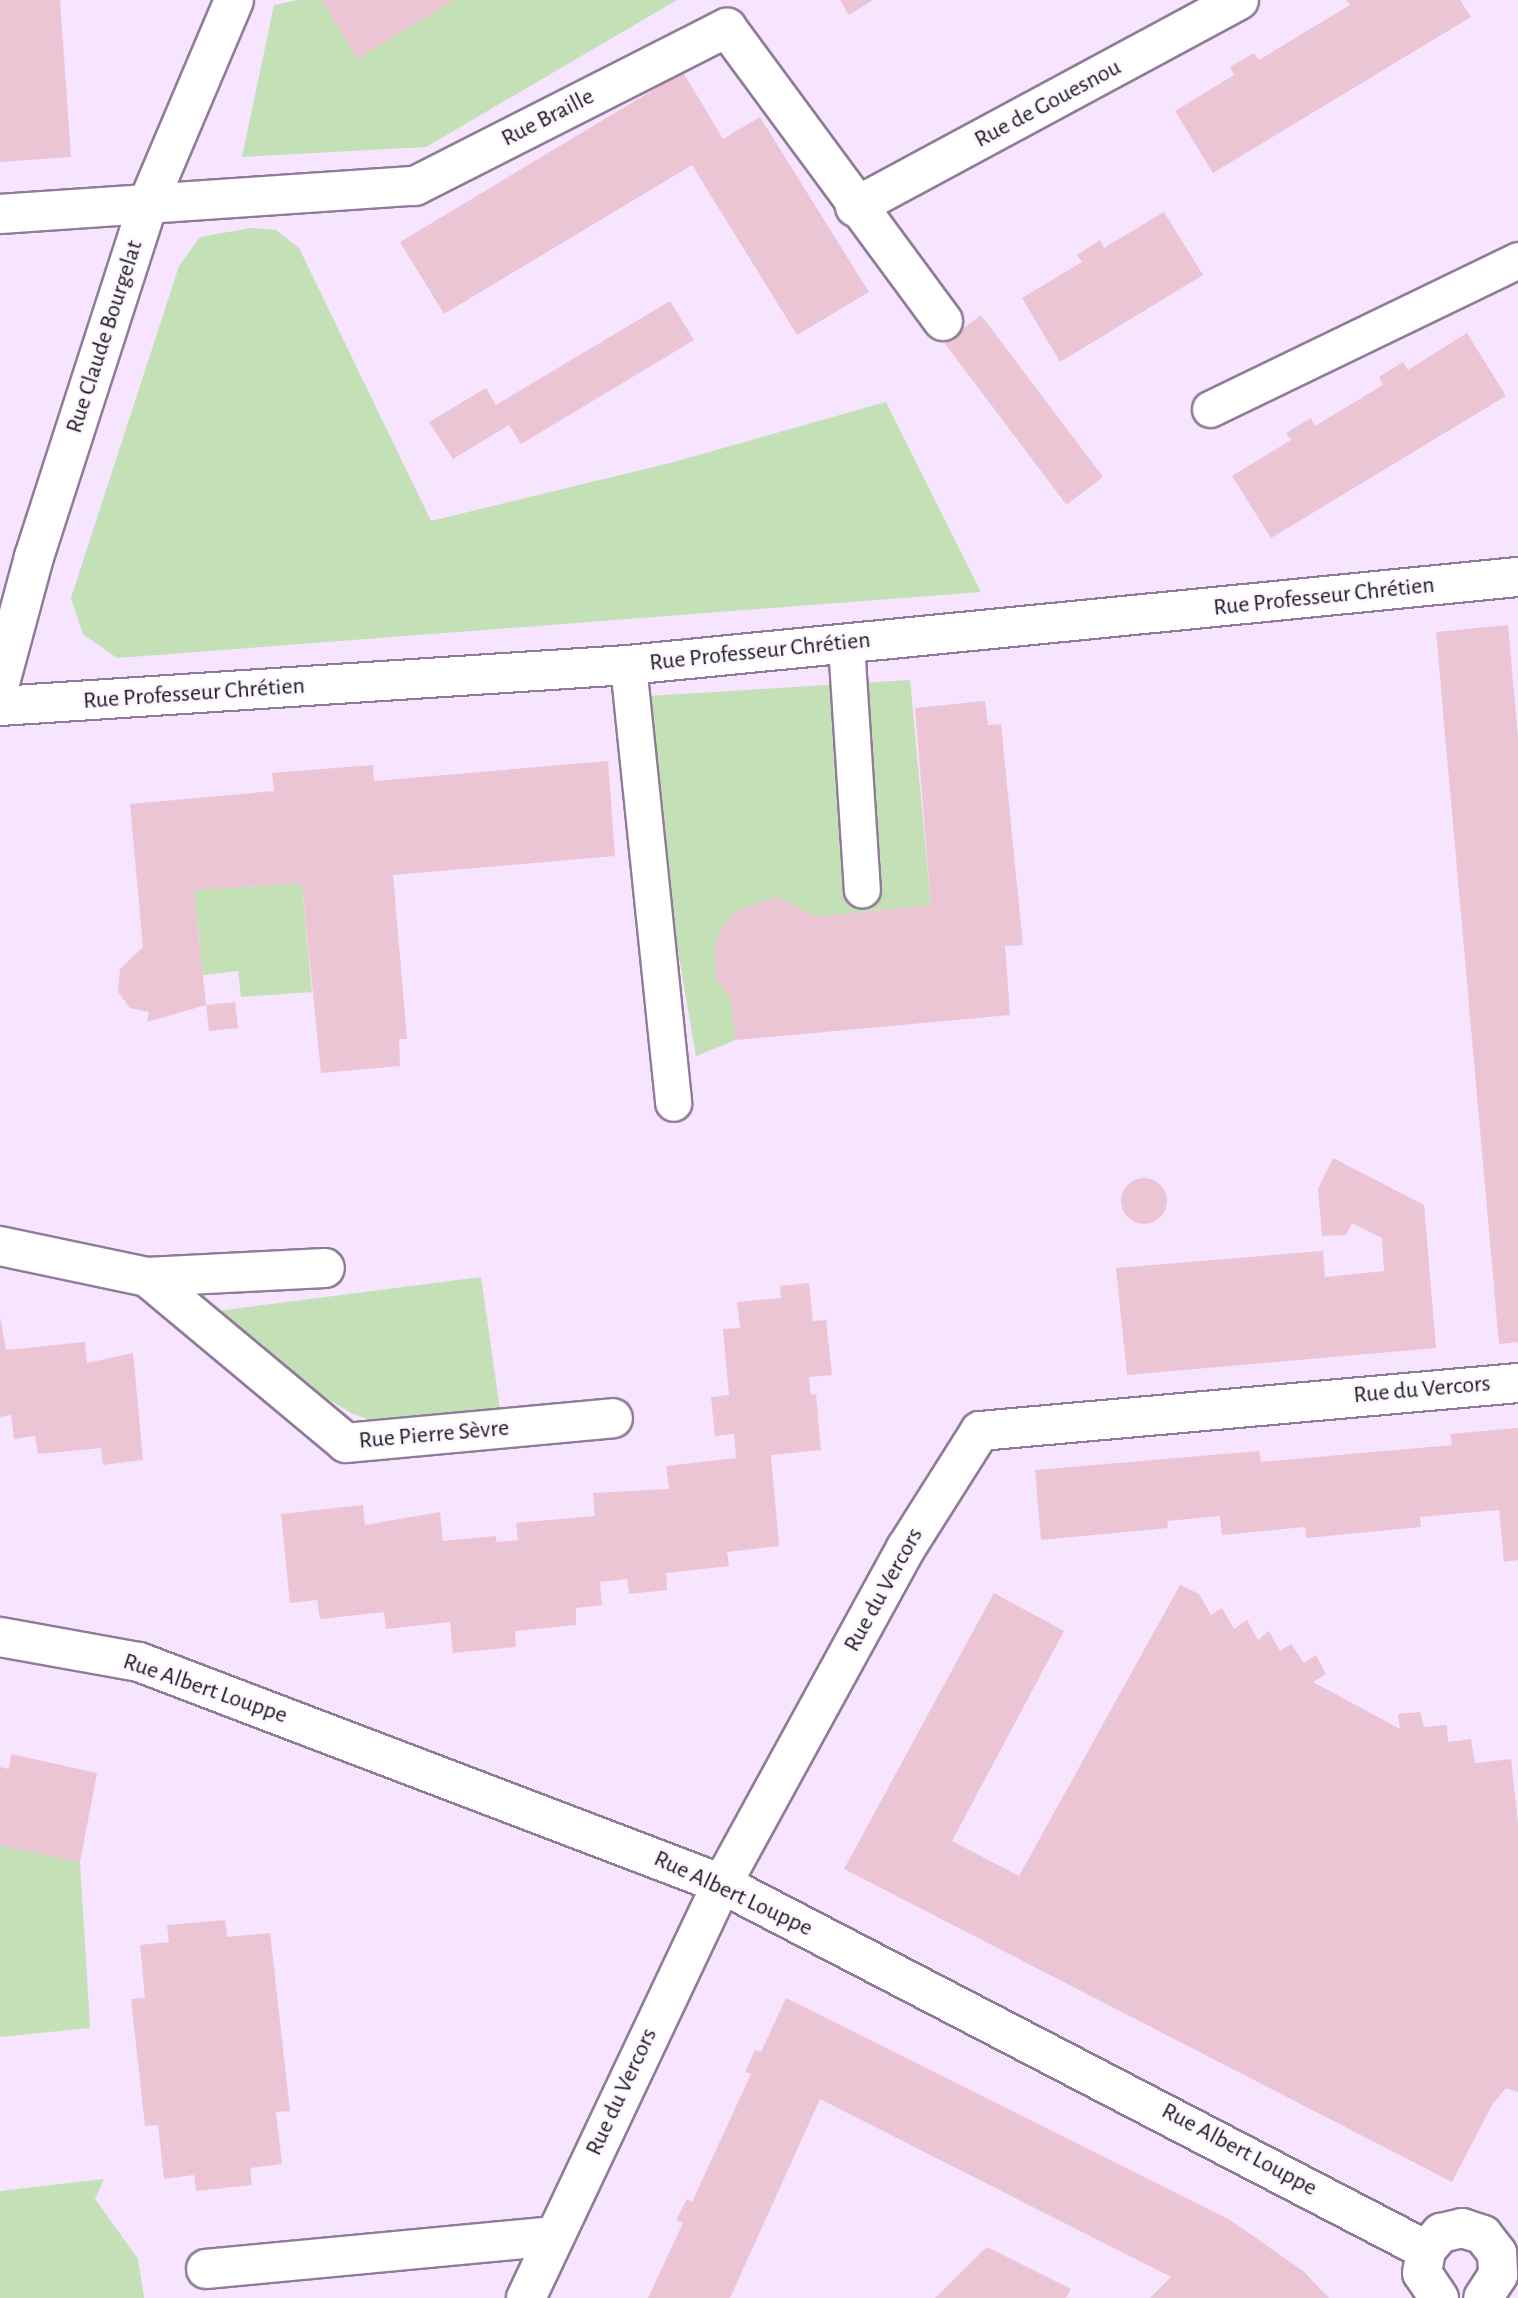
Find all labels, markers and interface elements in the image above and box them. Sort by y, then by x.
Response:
street label: Rue de Gouesnou [970,53,1126,155]
street label: Rue Braille [497,82,599,154]
street label: Rue Claude Bourgelat [60,237,150,437]
street label: Rue Professeur Chrétien [1212,571,1436,623]
street label: Rue Professeur Chrétien [648,626,872,678]
street label: Rue Professeur Chrétien [82,672,306,716]
street label: Rue du Vercors [1352,1370,1492,1410]
street label: Rue Pierre Sèvre [358,1414,510,1456]
street label: Rue du Vercors [838,1523,930,1657]
street label: Rue Albert Louppe [119,1647,291,1731]
street label: Rue Albert Louppe [649,1845,817,1943]
street label: Rue du Vercors [580,2024,664,2160]
street label: Rue Albert Louppe [1156,2097,1322,2203]

